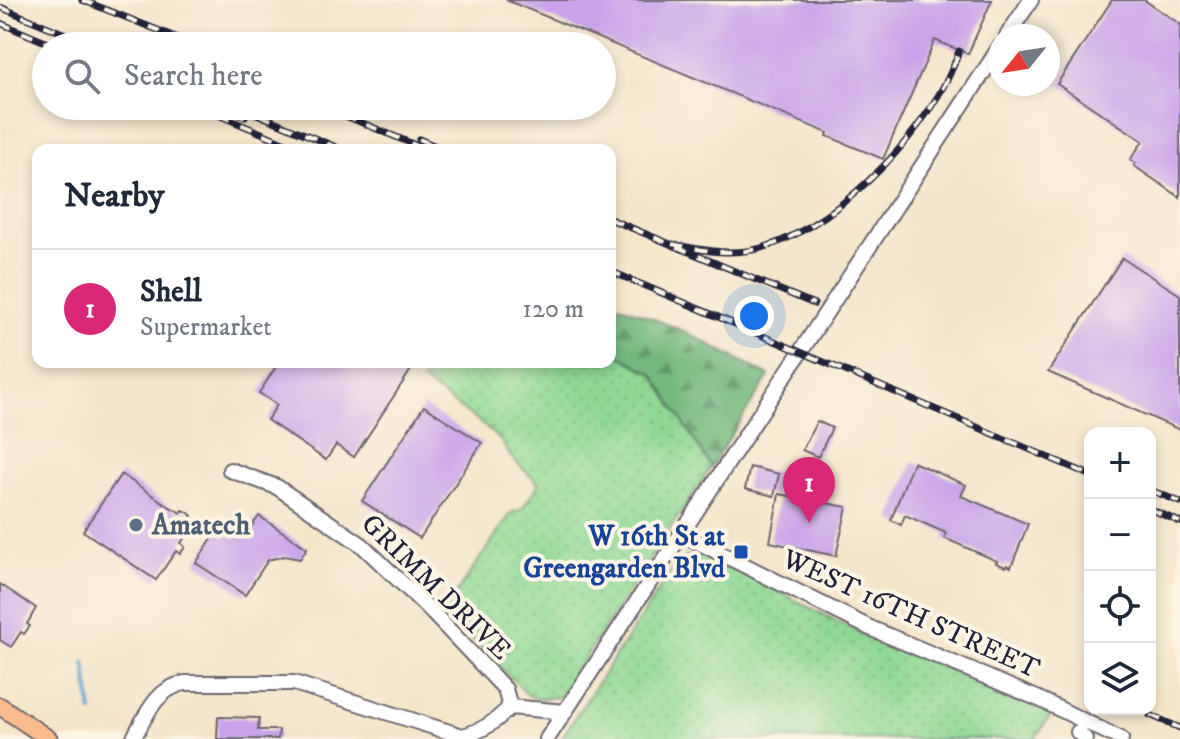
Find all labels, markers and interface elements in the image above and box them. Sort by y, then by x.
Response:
north arrow [988,24,1060,96]
search box [32,32,616,120]
icon: search [60,54,104,98]
text: Search here [124,58,263,95]
text: Nearby [64,175,165,217]
text: Shell [140,274,202,311]
text: 1 [85,293,95,326]
text: 120 m [523,293,584,326]
your location [734,296,774,336]
text: Supermarket [140,311,272,344]
map controls [1084,427,1156,715]
button: + [1084,427,1156,499]
pin: 1 [783,457,835,523]
button: − [1084,499,1156,571]
street label: GRIMM DRIVE [354,507,518,667]
place label: Amatech [151,508,250,543]
marker: Amatech [127,516,145,534]
place label: W 16th St at Greengarden Blvd [523,519,726,586]
street label: WEST 16TH STREET [776,541,1045,687]
marker: W 16th St at Greengarden Blvd [732,543,750,561]
button: locate [1084,571,1156,643]
button: layers [1084,643,1156,715]

